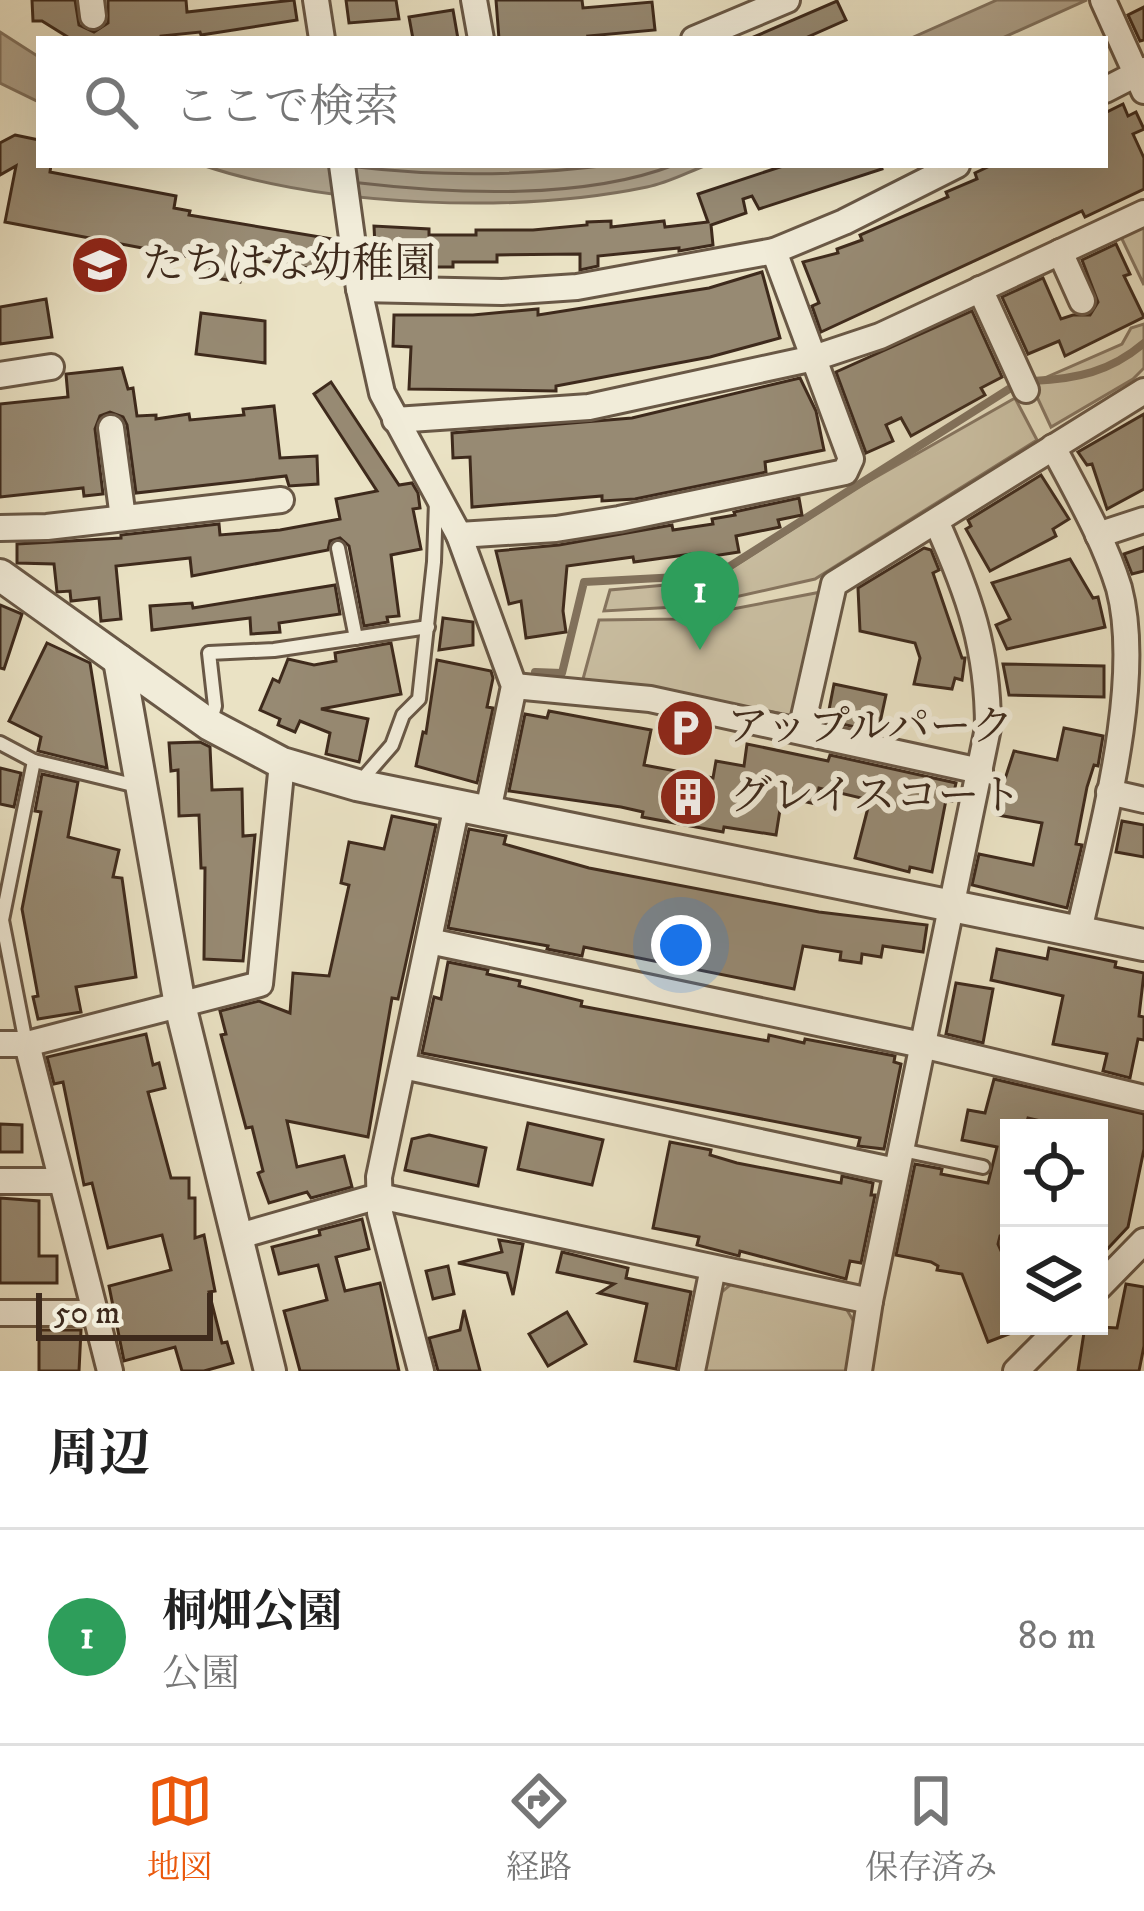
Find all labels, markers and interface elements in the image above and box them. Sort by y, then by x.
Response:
search box [36,36,1108,168]
icon: search [78,69,144,135]
text: ここで検索 [174,80,399,136]
school or university icon: たちはな幼稚園 [69,234,131,296]
place label: たちはな幼稚園 [142,239,436,291]
pin: 1 [661,551,739,650]
parking icon: アップルパーク [654,697,716,759]
place label: アップルパーク [727,702,1013,754]
building icon: グレイスコート [657,766,719,828]
place label: グレイスコート [730,771,1021,823]
your location [651,915,711,975]
map controls [1000,1119,1108,1335]
button: locate [1000,1119,1108,1227]
button: layers [1000,1227,1108,1335]
scale bar [36,1287,213,1340]
text: 50 m [54,1293,120,1334]
text: 周辺 [48,1423,150,1487]
text: 桐畑公園 [162,1585,342,1641]
text: 1 [80,1612,94,1661]
text: 80 m [1018,1612,1096,1661]
text: 公園 [162,1650,240,1699]
tab: 地図 [147,1768,213,1889]
tab: 経路 [506,1768,572,1889]
tab: 保存済み [865,1768,997,1889]

